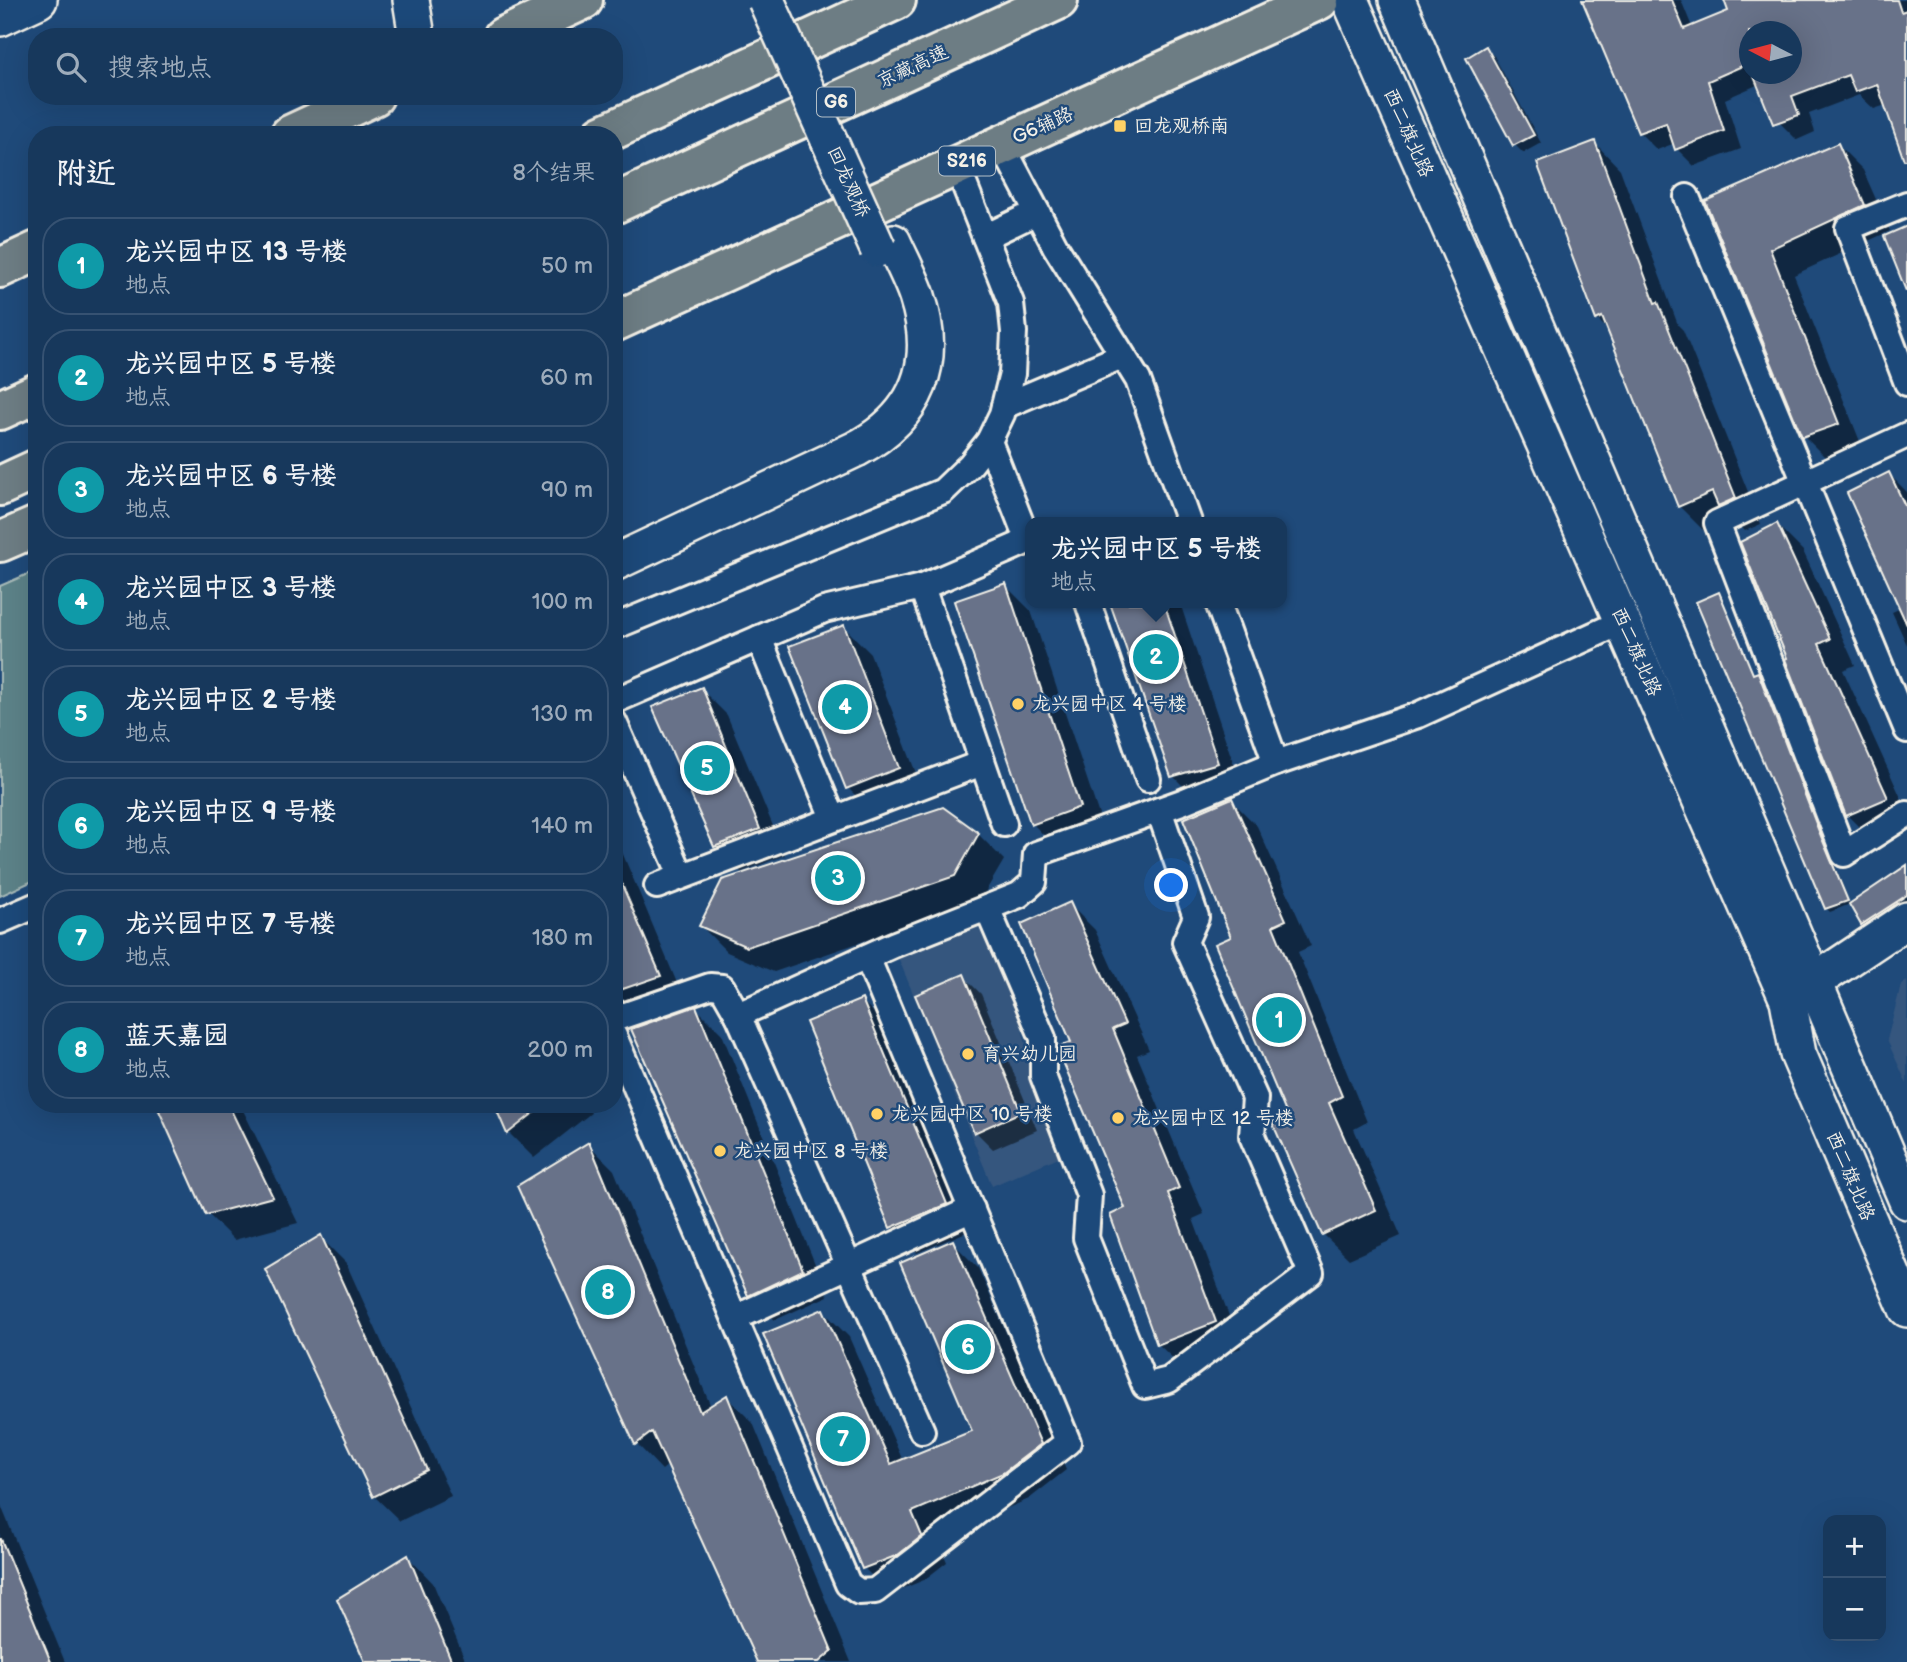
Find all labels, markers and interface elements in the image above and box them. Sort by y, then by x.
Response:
north arrow [1739,21,1802,84]
search box [28,28,623,105]
street label: 京藏高速 [874,41,952,93]
icon: search [52,48,90,86]
text: 搜索地点 [108,53,212,84]
street label: 西二旗北路 [1378,85,1438,181]
road number: G6 [817,88,855,116]
street label: G6辅路 [1009,103,1077,149]
place label: 回龙观桥南 [1134,115,1229,138]
marker: 回龙观桥南 [1112,118,1128,134]
street label: 回龙观桥 [822,143,874,221]
road number: S216 [939,146,995,176]
text: 附近 [56,156,116,192]
text: 8个结果 [513,159,595,187]
text: 龙兴园中区 13 号楼 [125,237,347,268]
text: 1 [76,252,86,280]
text: 50 m [541,252,593,280]
text: 地点 [125,271,171,299]
text: 龙兴园中区 5 号楼 [125,349,336,380]
text: 2 [74,364,88,392]
text: 60 m [540,364,593,392]
text: 地点 [125,383,171,411]
text: 龙兴园中区 6 号楼 [125,461,337,492]
text: 3 [74,476,88,504]
text: 90 m [541,476,593,504]
text: 地点 [125,495,171,523]
popup [1025,517,1287,608]
text: 龙兴园中区 5 号楼 [1050,534,1262,565]
text: 地点 [1050,568,1096,596]
text: 龙兴园中区 3 号楼 [125,573,336,604]
text: 4 [74,588,88,616]
text: 100 m [532,588,593,616]
street label: 西二旗北路 [1606,604,1666,700]
text: 地点 [125,607,171,635]
pin: 2 [1133,631,1179,683]
pin: 4 [822,681,868,733]
text: 龙兴园中区 2 号楼 [125,685,337,716]
place label: 龙兴园中区 4 号楼 [1032,693,1187,716]
marker: 龙兴园中区 4 号楼 [1010,696,1026,712]
text: 5 [74,700,88,728]
text: 130 m [531,700,593,728]
text: 地点 [125,719,171,747]
pin: 5 [684,742,730,794]
text: 龙兴园中区 9 号楼 [125,797,336,828]
text: 6 [74,812,88,840]
text: 140 m [531,812,593,840]
text: 地点 [125,831,171,859]
pin: 3 [815,852,861,904]
your location [1154,868,1188,902]
text: 龙兴园中区 7 号楼 [125,909,335,940]
text: 7 [75,924,87,952]
text: 180 m [532,924,593,952]
text: 地点 [125,943,171,971]
pin: 1 [1256,994,1302,1046]
text: 蓝天嘉园 [125,1021,229,1052]
text: 8 [74,1036,88,1064]
text: 200 m [527,1036,593,1064]
place label: 育兴幼儿园 [982,1043,1077,1066]
marker: 育兴幼儿园 [960,1046,976,1062]
text: 地点 [125,1055,171,1083]
place label: 龙兴园中区 10 号楼 [891,1103,1053,1126]
marker: 龙兴园中区 10 号楼 [869,1106,885,1122]
place label: 龙兴园中区 12 号楼 [1132,1107,1294,1130]
marker: 龙兴园中区 12 号楼 [1110,1110,1126,1126]
street label: 西二旗北路 [1821,1128,1879,1224]
place label: 龙兴园中区 8 号楼 [734,1140,888,1163]
marker: 龙兴园中区 8 号楼 [712,1143,728,1159]
pin: 8 [585,1266,631,1318]
pin: 6 [945,1321,991,1373]
pin: 7 [820,1413,866,1465]
map controls [1823,1515,1886,1641]
button: + [1823,1515,1886,1578]
button: − [1823,1578,1886,1641]

